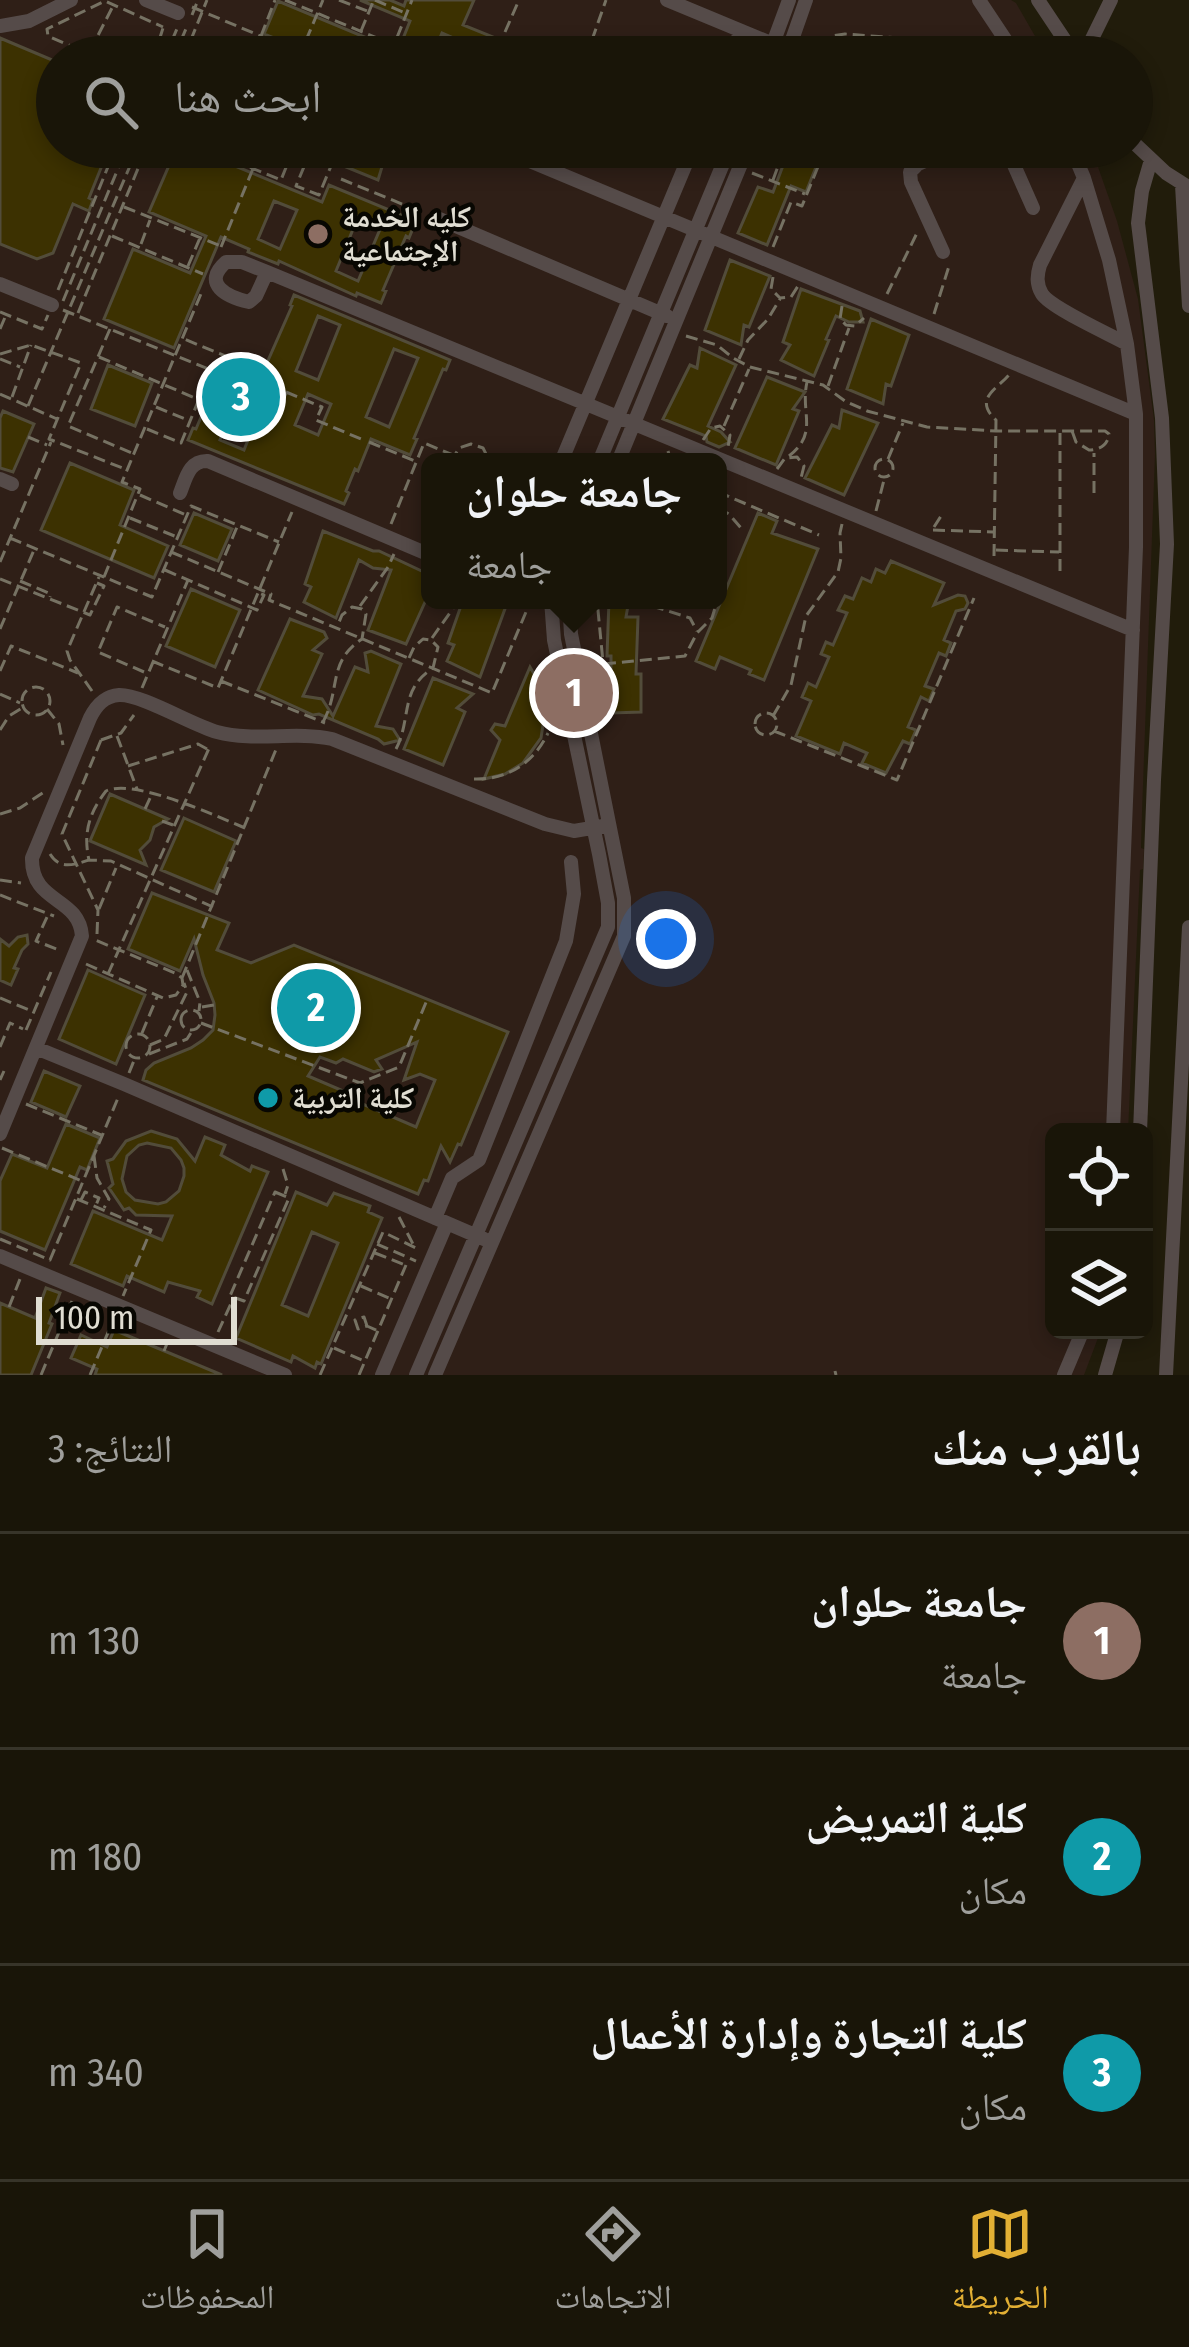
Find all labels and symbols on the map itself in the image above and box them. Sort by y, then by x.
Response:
place label: كليه الخدمة الإجتماعية [342,199,471,269]
marker: كليه الخدمة الإجتماعية [305,221,331,247]
pin: 3 [202,352,280,442]
pin: 1 [535,648,613,738]
your location [636,909,696,969]
pin: 2 [277,963,355,1053]
place label: كلية التربية [292,1080,414,1116]
marker: كلية التربية [255,1085,281,1111]
scale bar [36,1291,237,1344]

